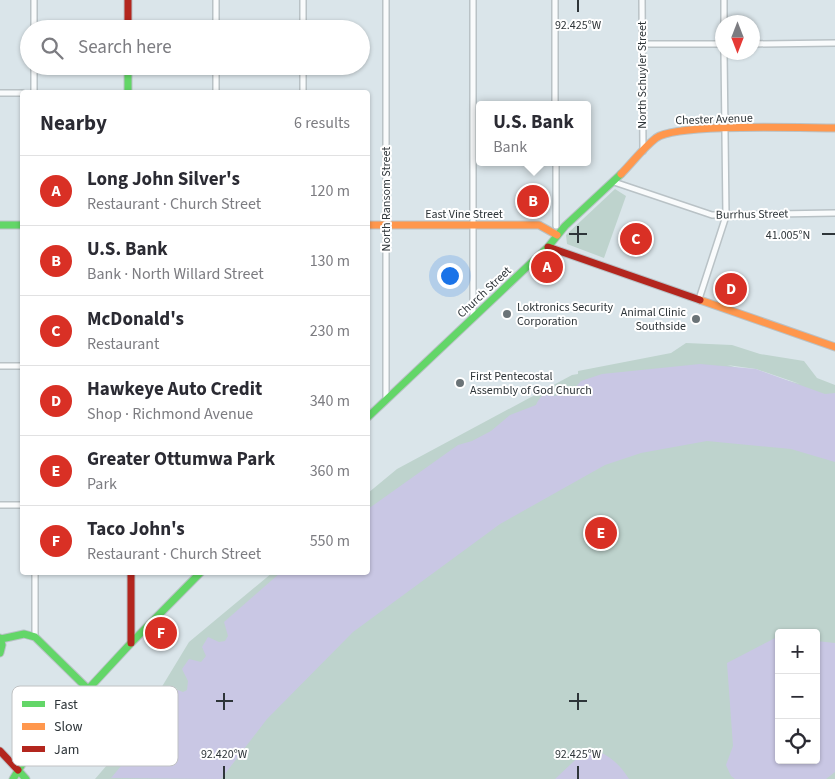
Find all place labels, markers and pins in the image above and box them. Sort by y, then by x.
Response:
pin: B [517,182,549,220]
pin: C [620,220,652,258]
pin: A [531,248,563,286]
pin: D [715,270,747,308]
place label: Loktronics Security Corporation [517,299,613,330]
place label: Animal Clinic Southside [621,304,687,335]
marker: Loktronics Security Corporation [501,308,513,320]
marker: Animal Clinic Southside [690,313,702,325]
place label: First Pentecostal Assembly of God Church [470,368,592,399]
marker: First Pentecostal Assembly of God Church [454,377,466,389]
pin: E [585,514,617,552]
pin: F [145,614,177,652]

